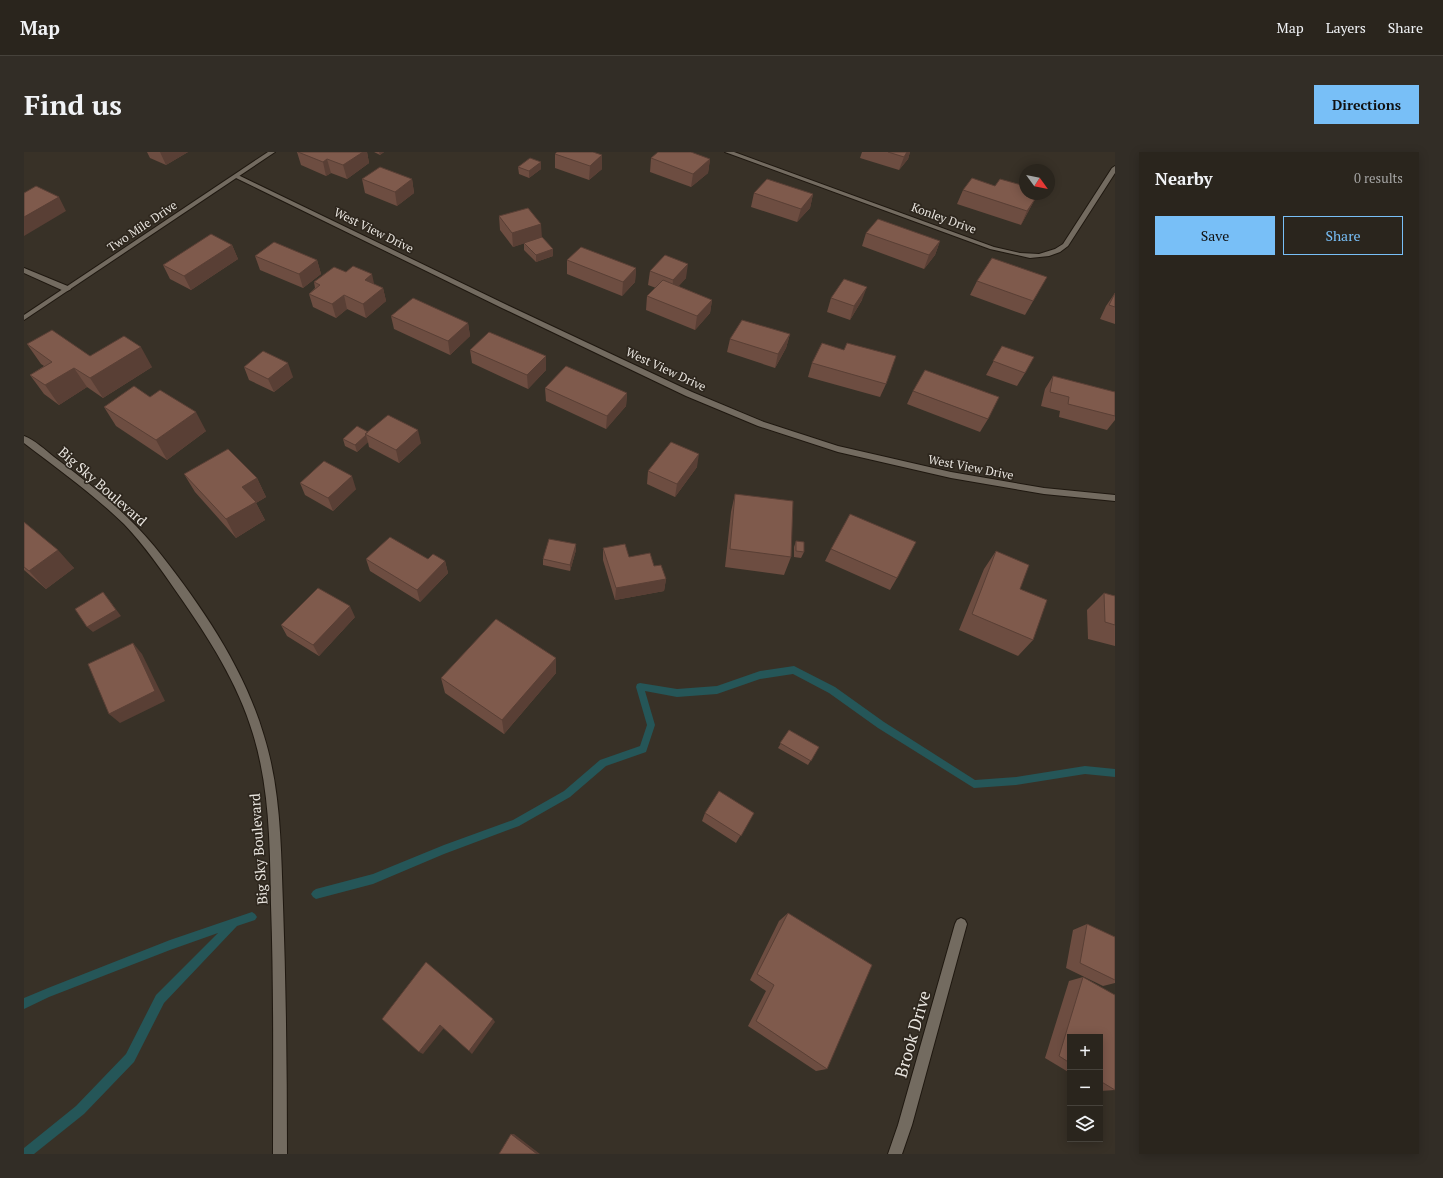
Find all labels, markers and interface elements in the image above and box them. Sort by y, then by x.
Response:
text: Map [20,15,60,40]
text: Map [1277,18,1304,37]
text: Layers [1326,18,1366,37]
text: Share [1388,18,1423,37]
button: Directions [1314,85,1419,124]
text: Find us [24,86,122,123]
north arrow [1019,164,1055,200]
text: Nearby [1155,167,1213,190]
text: 0 results [1354,169,1403,187]
street label: Two Mile Drive [104,197,180,255]
street label: Konley Drive [909,199,979,237]
street label: West View Drive [332,204,416,256]
button: Save [1155,216,1275,255]
button: Share [1283,216,1403,255]
street label: West View Drive [623,344,709,394]
street label: Big Sky Boulevard [55,442,151,530]
street label: West View Drive [927,451,1015,483]
street label: Big Sky Boulevard [245,792,271,905]
street label: Brook Drive [889,988,935,1080]
map controls [1067,1034,1103,1142]
button: + [1067,1034,1103,1070]
button: − [1067,1070,1103,1106]
button: layers [1067,1106,1103,1142]

